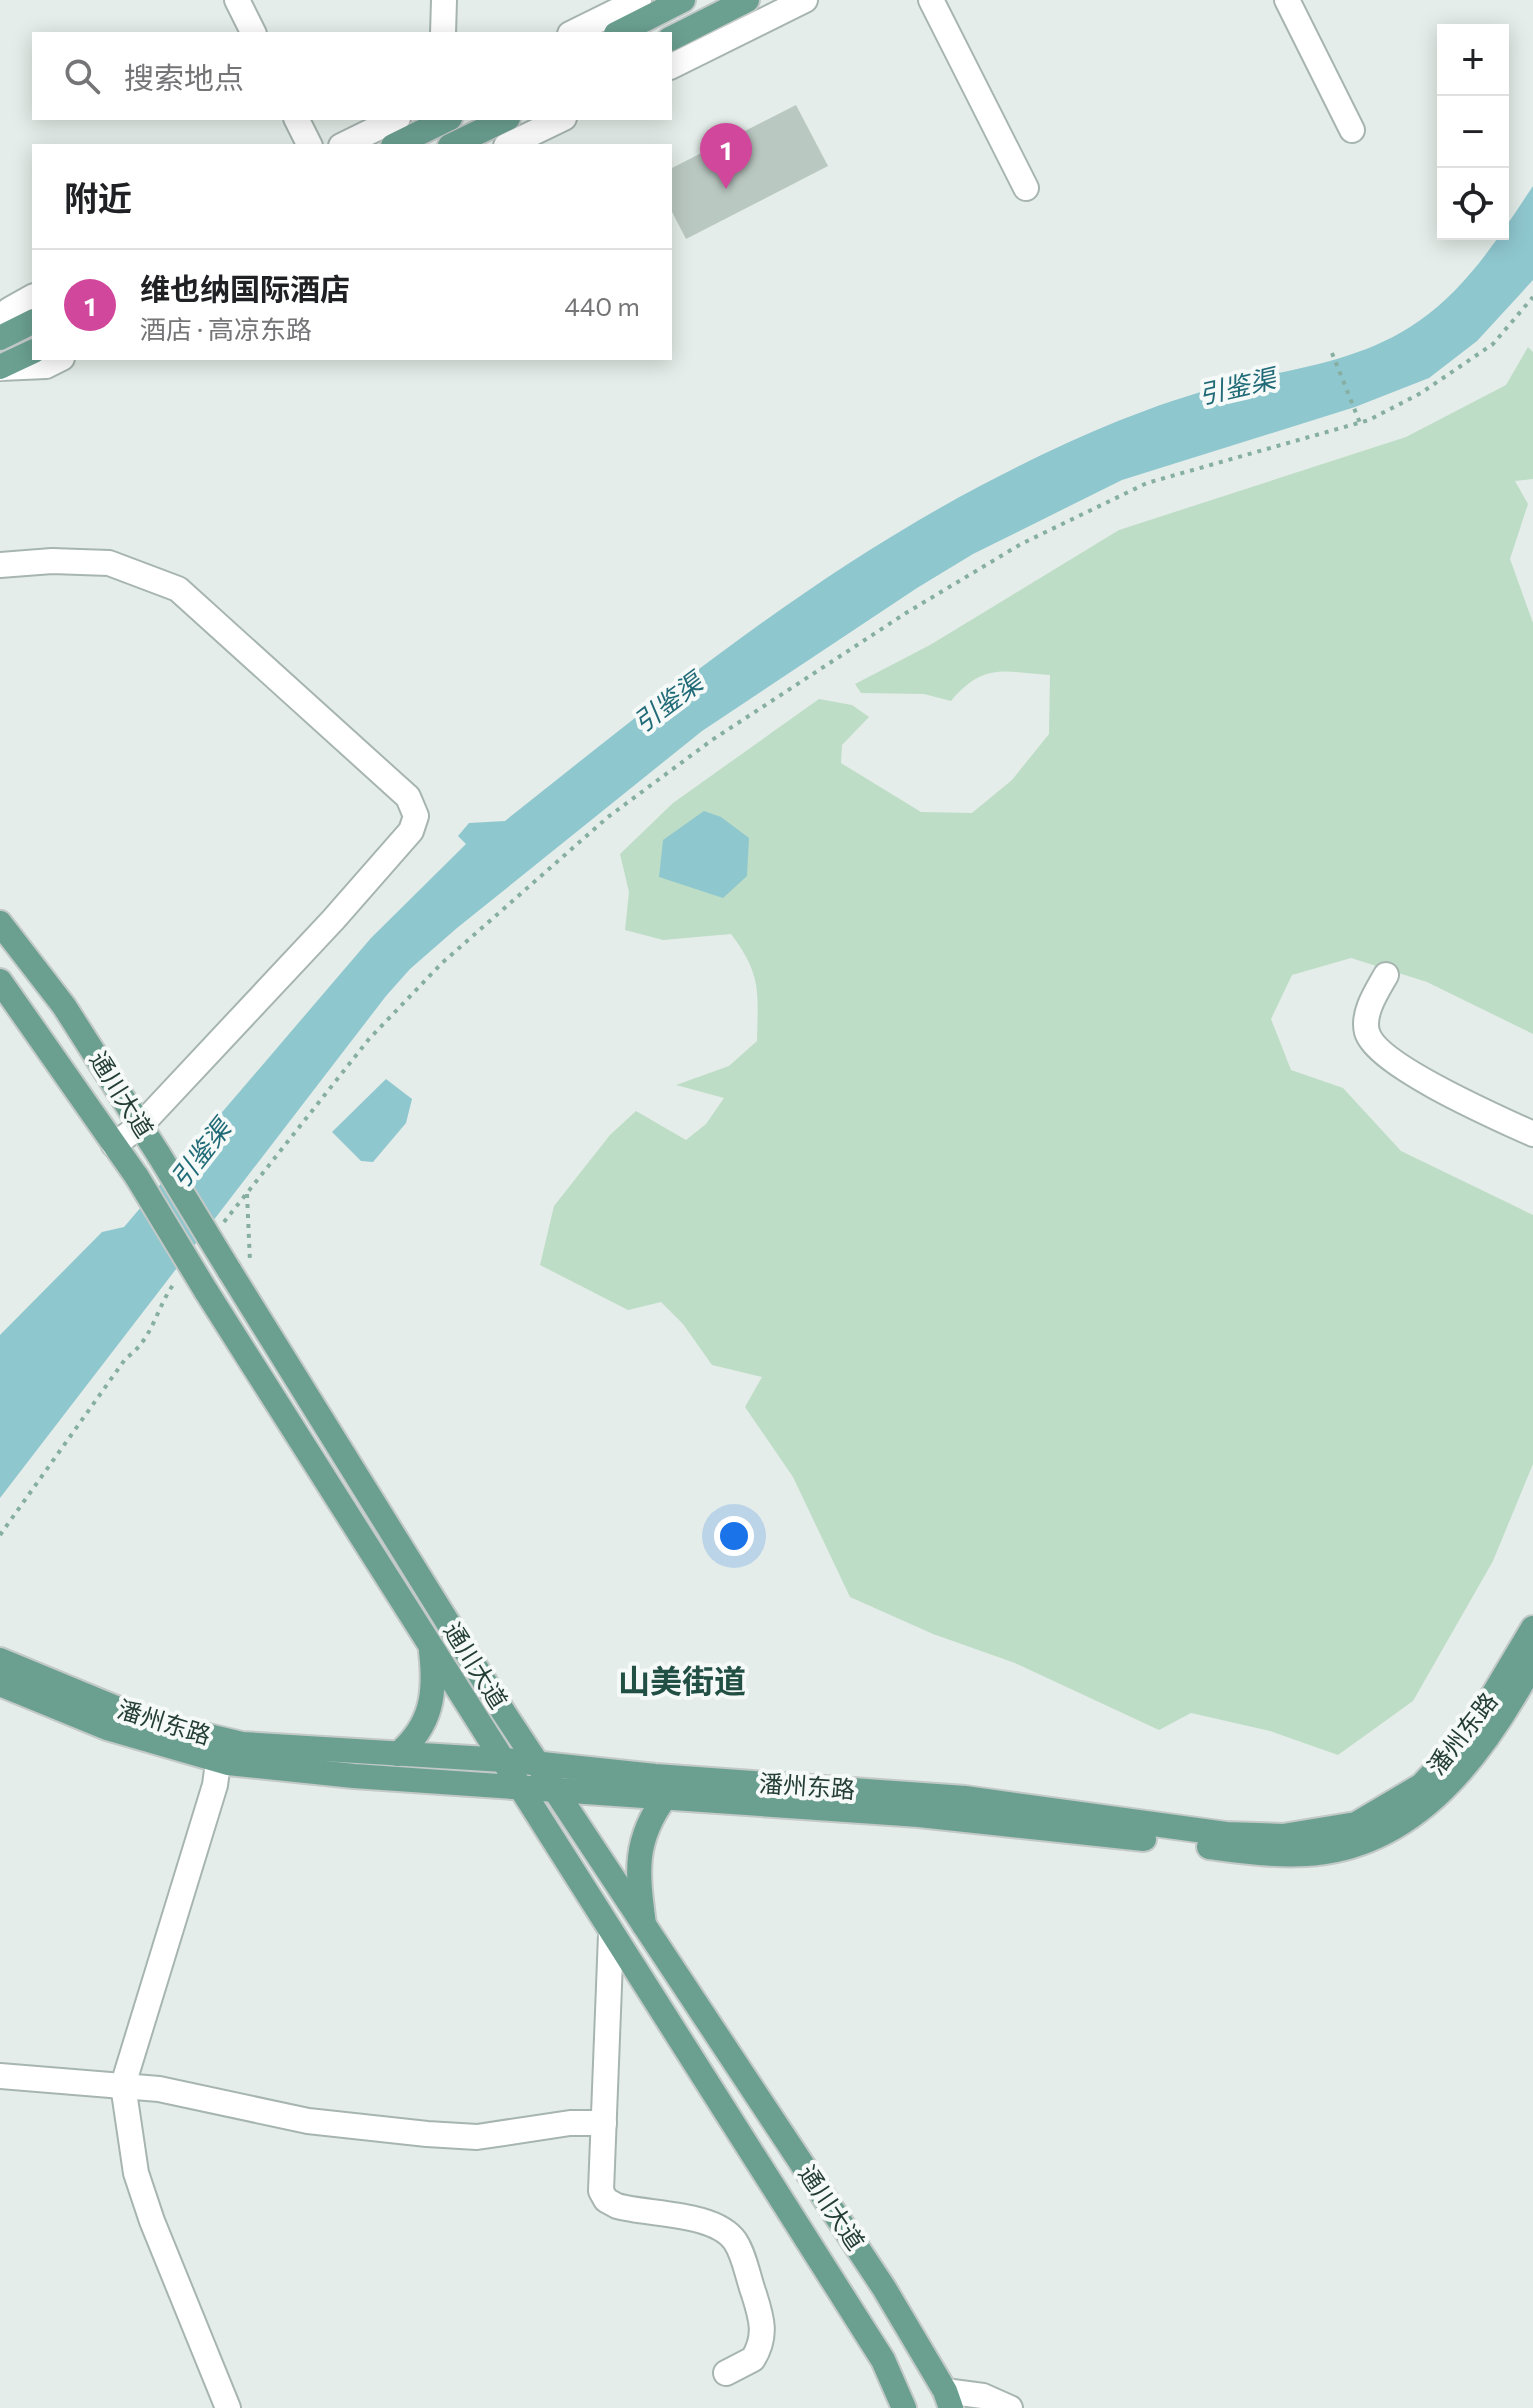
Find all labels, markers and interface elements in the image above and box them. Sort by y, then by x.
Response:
map controls [1437,24,1509,240]
button: + [1437,24,1509,96]
search box [32,32,672,120]
icon: search [60,54,104,98]
text: 搜索地点 [124,58,244,95]
button: − [1437,96,1509,168]
pin: 1 [700,123,752,189]
button: locate [1437,168,1509,240]
text: 附近 [64,176,132,218]
text: 维也纳国际酒店 [140,269,350,306]
text: 1 [84,290,96,321]
text: 440 m [564,290,640,321]
text: 酒店 · 高凉东路 [140,313,312,344]
water label: 引鉴渠 [1195,361,1282,409]
water label: 引鉴渠 [627,664,711,738]
street label: 通川大道 [85,1046,160,1143]
water label: 引鉴渠 [164,1110,239,1193]
your location [714,1516,754,1556]
street label: 通川大道 [439,1617,514,1714]
district label: 山美街道 [618,1660,746,1700]
street label: 潘州东路 [1421,1686,1503,1780]
street label: 潘州东路 [114,1694,215,1749]
street label: 潘州东路 [758,1768,856,1803]
street label: 通川大道 [793,2159,871,2255]

